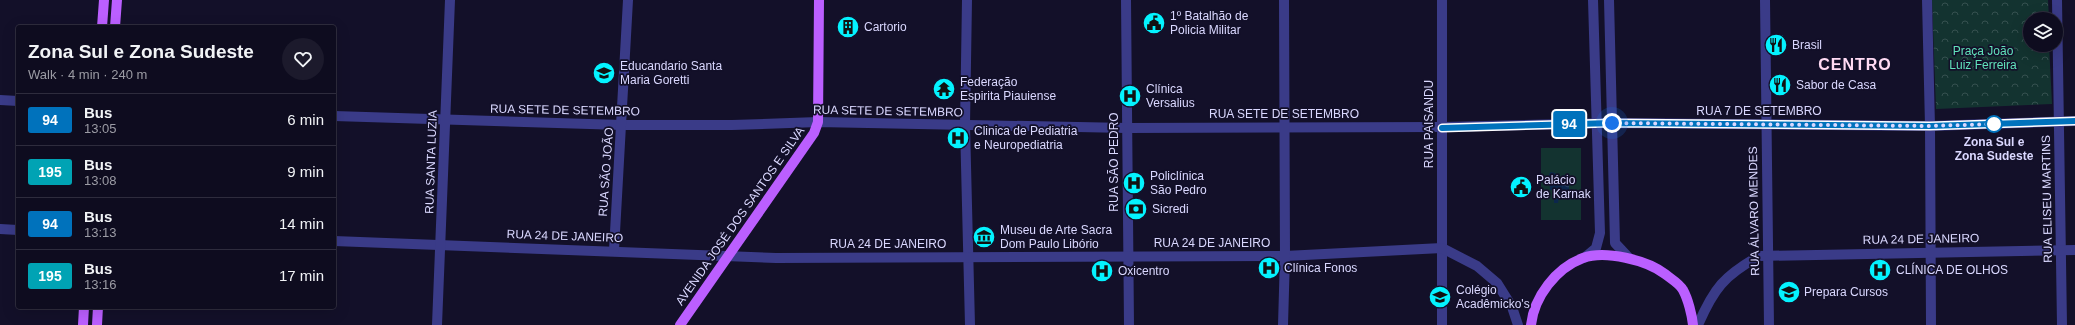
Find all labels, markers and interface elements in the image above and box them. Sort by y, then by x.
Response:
place label: 1º Batalhão de Policia Militar [1170,9,1249,37]
public building icon: 1º Batalhão de Policia Militar [1141,10,1167,36]
map controls [2023,12,2063,52]
button: layers [2023,12,2063,52]
building icon: Cartorio [835,14,861,40]
place label: Cartorio [864,20,907,34]
restaurant icon: Brasil [1763,32,1789,58]
button: heart [282,38,324,80]
place label: Brasil [1792,38,1822,52]
text: Zona Sul e Zona Sudeste [28,41,254,62]
park label: Praça João Luiz Ferreira [1949,44,2017,72]
district label: CENTRO [1818,56,1892,73]
place label: Educandario Santa Maria Goretti [620,59,722,87]
school or university icon: Educandario Santa Maria Goretti [591,60,617,86]
text: Walk · 4 min · 240 m [28,67,147,82]
restaurant icon: Sabor de Casa [1767,72,1793,98]
place label: Federação Espirita Piauiense [960,75,1056,103]
temple icon: Federação Espirita Piauiense [931,76,957,102]
place label: Sabor de Casa [1796,78,1876,92]
street label: RUA PAISANDU [1422,80,1436,168]
place label: Clínica Versalius [1146,82,1195,110]
hospital icon: Clínica Versalius [1117,83,1143,109]
street label: RUA SETE DE SETEMBRO [490,102,640,118]
street label: RUA SETE DE SETEMBRO [813,103,963,119]
text: Bus [84,104,112,121]
street label: RUA 7 DE SETEMBRO [1696,104,1822,118]
street label: RUA SETE DE SETEMBRO [1209,107,1359,121]
street label: RUA SANTA LUZIA [422,110,440,214]
text: 6 min [287,111,324,128]
line badge: 94 [1551,111,1587,137]
text: 94 [42,112,58,128]
street label: RUA SÃO PEDRO [1107,112,1121,212]
your location [1602,113,1622,133]
marker: Zona Sul e Zona Sudeste [1985,115,2003,133]
text: 94 [1561,116,1577,132]
text: 13:05 [84,121,117,136]
street label: AVENIDA JOSÉ DOS SANTOS E SILVA [672,124,807,308]
place label: Clinica de Pediatria e Neuropediatria [974,124,1078,152]
hospital icon: Clinica de Pediatria e Neuropediatria [945,125,971,151]
street label: RUA SÃO JOÃO [596,127,616,217]
place label: Zona Sul e Zona Sudeste [1955,135,2034,163]
street label: RUA ELISEU MARTINS [2039,135,2055,263]
street label: RUA ÁLVARO MENDES [1745,146,1762,276]
text: Bus [84,156,112,173]
text: 9 min [287,163,324,180]
text: 195 [38,164,62,180]
place label: Policlínica São Pedro [1150,169,1207,197]
hospital icon: Policlínica São Pedro [1121,170,1147,196]
text: 13:08 [84,173,117,188]
place label: Palácio de Karnak [1536,173,1592,201]
public building icon: Palácio de Karnak [1508,174,1534,200]
bank icon: Sicredi [1123,196,1149,222]
place label: Sicredi [1152,202,1189,216]
text: Bus [84,208,112,225]
text: 14 min [279,215,324,232]
text: 94 [42,216,58,232]
place label: Museu de Arte Sacra Dom Paulo Libório [1000,223,1112,251]
museum icon: Museu de Arte Sacra Dom Paulo Libório [971,224,997,250]
text: 13:13 [84,225,117,240]
street label: RUA 24 DE JANEIRO [506,227,624,245]
street label: RUA 24 DE JANEIRO [1863,231,1979,247]
street label: RUA 24 DE JANEIRO [1154,236,1270,250]
street label: RUA 24 DE JANEIRO [830,237,946,251]
hospital icon: Clínica Fonos [1256,255,1282,281]
hospital icon: CLÍNICA DE OLHOS [1867,257,1893,283]
hospital icon: Oxicentro [1089,258,1115,284]
text: Bus [84,260,112,277]
place label: Clínica Fonos [1284,261,1357,275]
place label: CLÍNICA DE OLHOS [1896,262,2008,277]
place label: Oxicentro [1118,264,1170,278]
text: 17 min [279,267,324,284]
text: 195 [38,268,62,284]
text: 13:16 [84,277,117,292]
school or university icon: Prepara Cursos [1776,279,1802,305]
place label: Colégio Acadêmicko's [1456,283,1530,311]
school or university icon: Colégio Acadêmicko's [1427,284,1453,310]
place label: Prepara Cursos [1804,285,1888,299]

